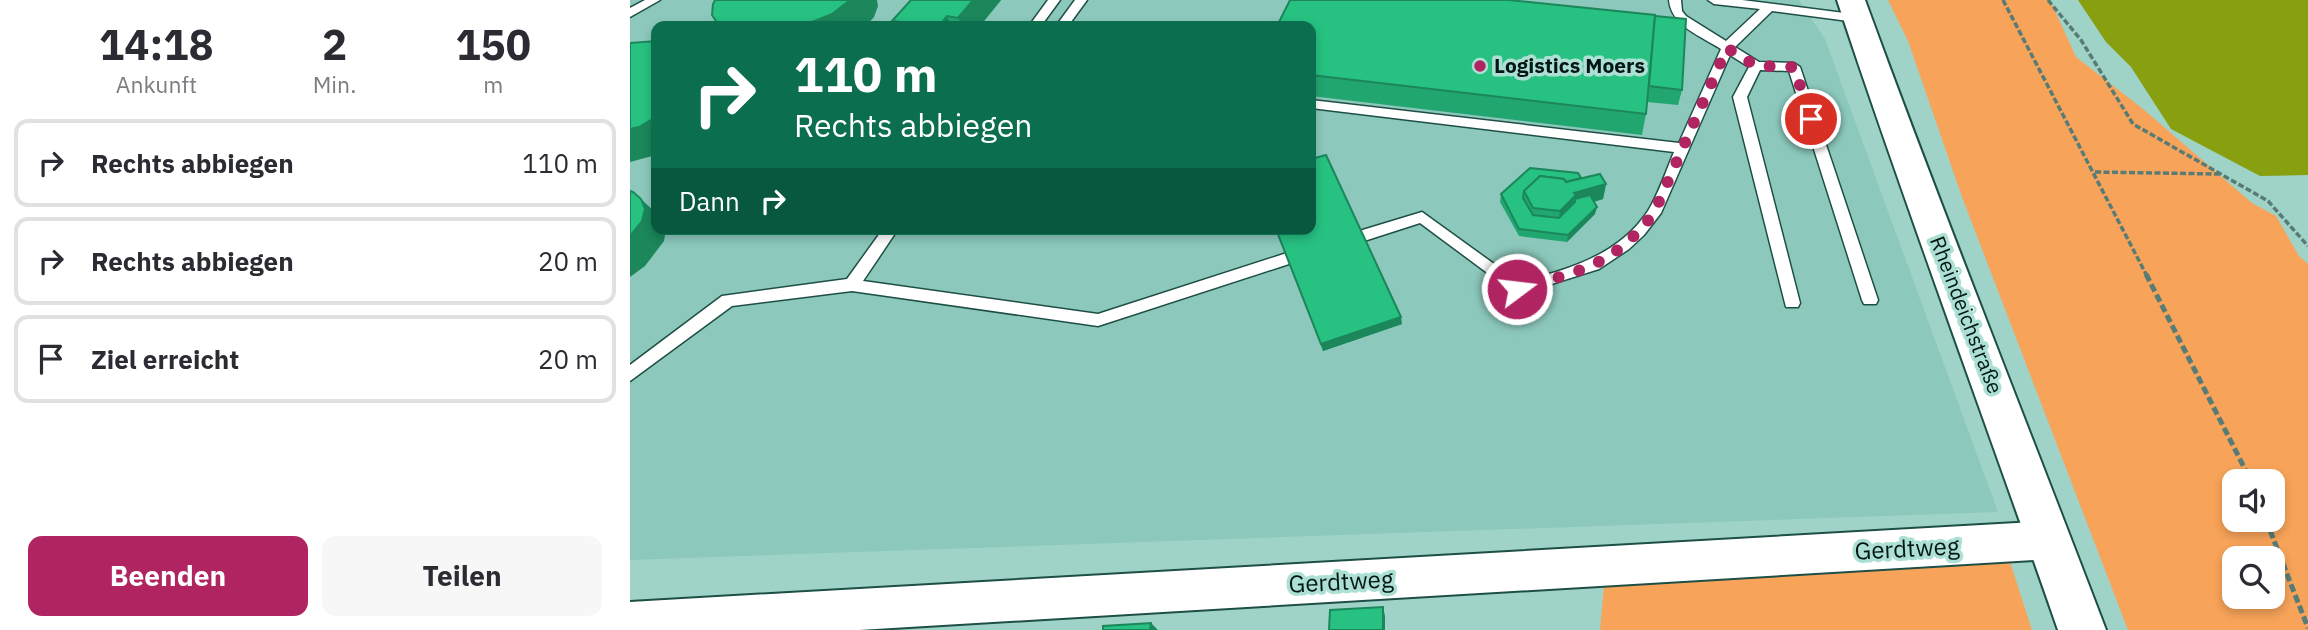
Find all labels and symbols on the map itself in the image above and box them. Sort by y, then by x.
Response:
place label: Logistics Moers [1494,51,1645,79]
marker: Logistics Moers [1472,58,1488,74]
pin [1781,89,1841,149]
street label: Rheindeichstraße [1924,232,2010,398]
position arrow [1480,252,1554,326]
street label: Gerdtweg [1854,529,1961,567]
street label: Gerdtweg [1288,562,1395,600]

